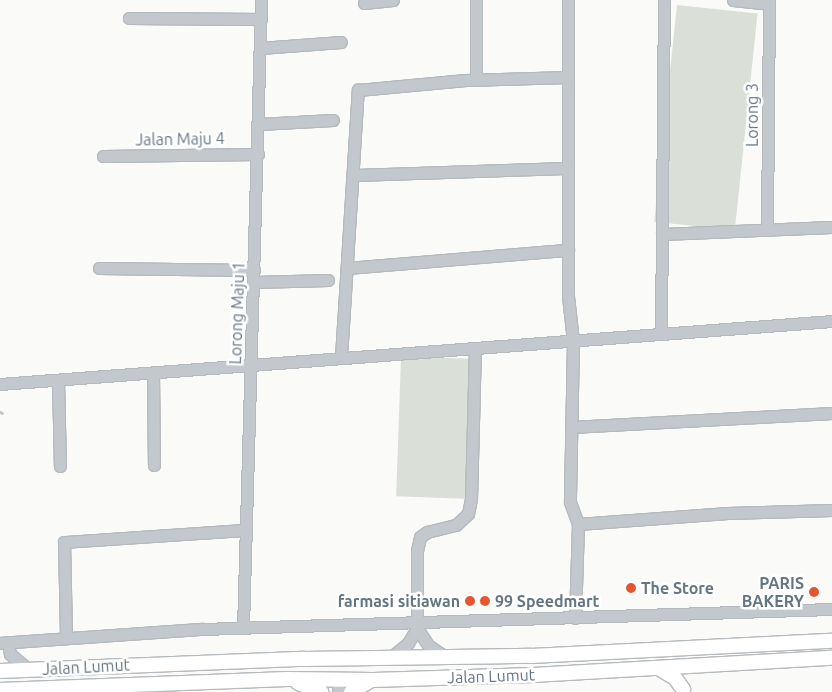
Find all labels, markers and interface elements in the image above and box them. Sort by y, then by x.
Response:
street label: Lorong 3 [742,83,762,147]
street label: Jalan Maju 4 [135,129,225,149]
street label: Lorong Maju 1 [226,261,248,365]
place label: PARIS BAKERY [742,573,804,611]
place label: The Store [641,578,714,598]
marker: The Store [625,582,637,594]
marker: PARIS BAKERY [808,586,820,598]
place label: farmasi sitiawan [338,591,460,611]
place label: 99 Speedmart [495,591,599,611]
marker: farmasi sitiawan [464,595,476,607]
marker: 99 Speedmart [479,595,491,607]
street label: Jalan Lumut [42,655,130,679]
street label: Jalan Lumut [447,665,535,687]

